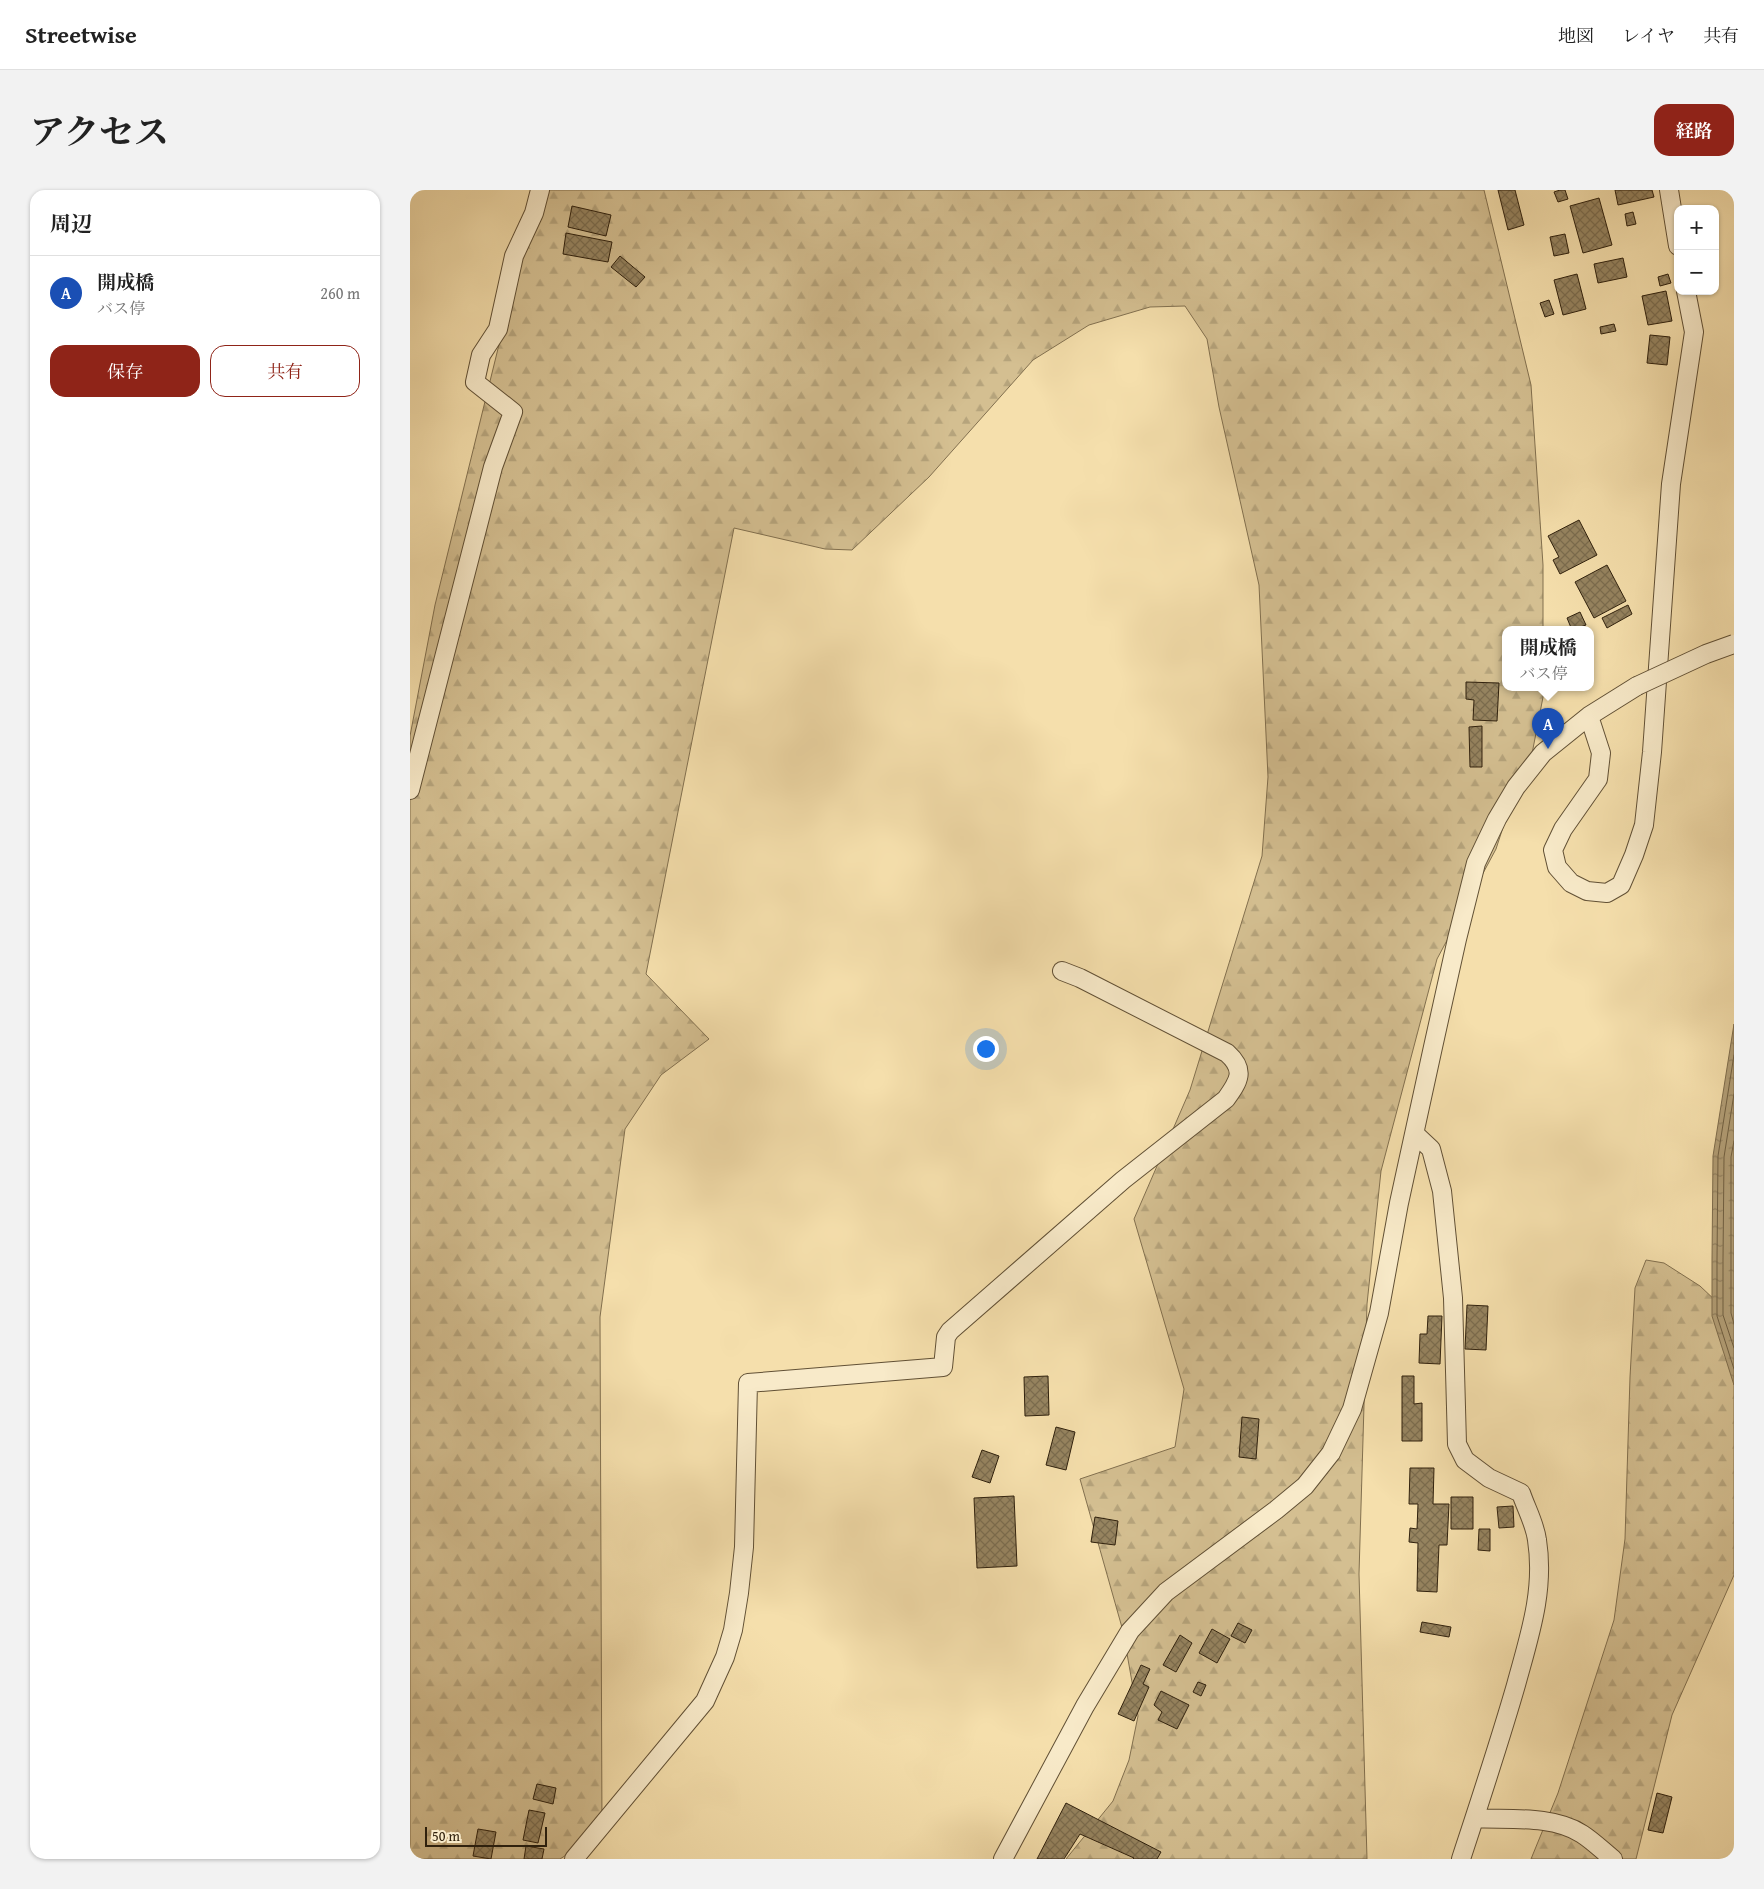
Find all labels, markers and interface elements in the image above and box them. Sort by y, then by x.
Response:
text: Streetwise [25,17,137,52]
text: 地図 [1558,22,1594,49]
text: レイヤ [1622,22,1675,49]
text: 共有 [1703,22,1739,49]
button: 経路 [1654,104,1734,156]
text: アクセス [30,106,169,157]
map controls [1674,205,1719,295]
button: + [1674,205,1719,250]
text: 周辺 [50,208,92,239]
button: − [1674,250,1719,295]
text: 開成橋 [97,268,154,296]
text: A [61,281,71,305]
text: 260 m [320,281,360,305]
text: バス停 [97,296,145,320]
button: 保存 [50,345,200,397]
button: 共有 [210,345,360,397]
popup [1502,626,1594,691]
text: 開成橋 [1519,633,1577,661]
text: バス停 [1519,661,1568,685]
pin: A [1532,708,1564,749]
your location [973,1036,999,1062]
scale bar [425,1824,548,1847]
text: 50 m [432,1826,460,1846]

